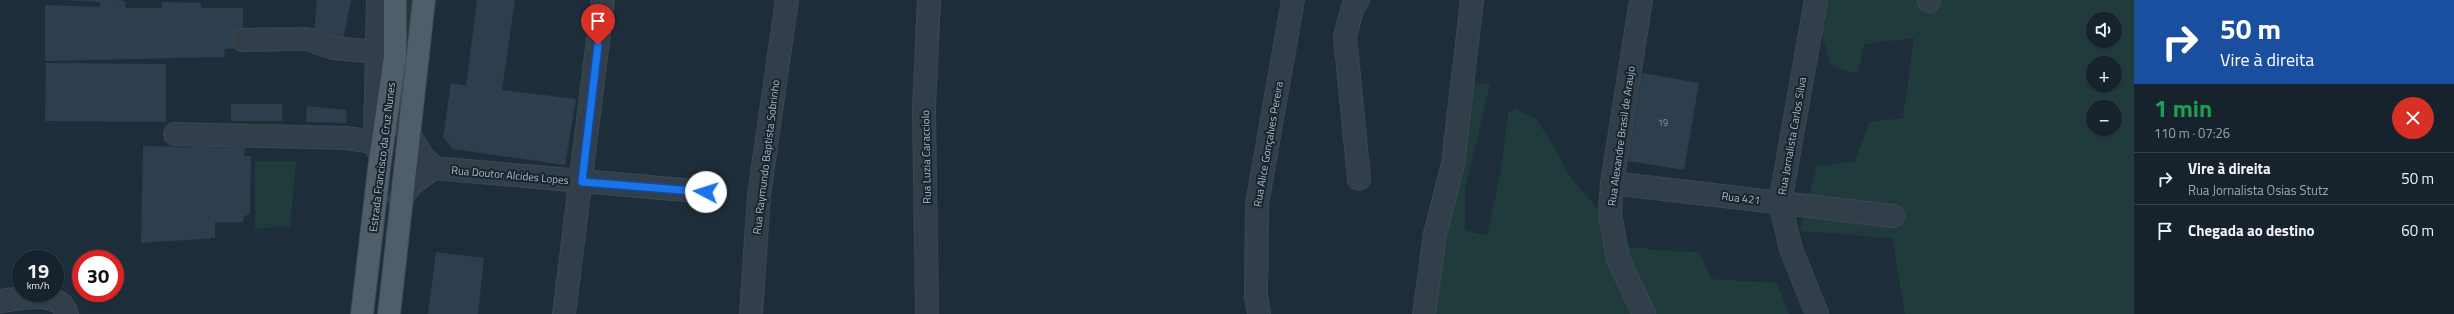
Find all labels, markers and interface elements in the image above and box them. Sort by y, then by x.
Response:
pin [581,4,615,45]
text: 50 m [2220,7,2281,50]
icon: arrive [587,10,609,32]
map controls [2086,12,2122,136]
button: sound [2086,12,2122,48]
icon: right [2154,16,2206,68]
text: Vire à direita [2220,46,2314,73]
button: + [2086,56,2122,92]
street label: Rua Alexandre Brasil de Araujo [1603,65,1639,207]
street label: Rua Jornalista Carlos Silva [1774,75,1810,196]
street label: Rua Raymundo Baptista Sobrinho [749,79,783,235]
street label: Rua Alice Gonçalves Pereira [1249,79,1287,208]
street label: Estrada Francisco da Cruz Nunes [365,81,399,233]
text: 1 min [2154,90,2212,126]
button: close [2392,97,2434,139]
button: − [2086,100,2122,136]
street label: Rua Luzia Caracciolo [917,110,935,204]
house number: 19 [1658,116,1668,129]
text: 110 m · 07:26 [2154,123,2230,143]
text: Vire à direita [2188,157,2271,180]
street label: Rua Doutor Alcides Lopes [451,162,569,188]
text: 50 m [2401,167,2434,190]
icon: right [2154,168,2176,190]
position arrow [685,171,727,213]
text: Rua Jornalista Osias Stutz [2188,180,2328,200]
street label: Rua 421 [1721,188,1761,208]
text: Chegada ao destino [2188,219,2314,242]
text: 60 m [2401,219,2434,242]
icon: arrive [2154,220,2176,242]
speed limit sign: 30 [72,250,124,302]
text: 19 [27,255,49,286]
text: km/h [27,278,49,293]

